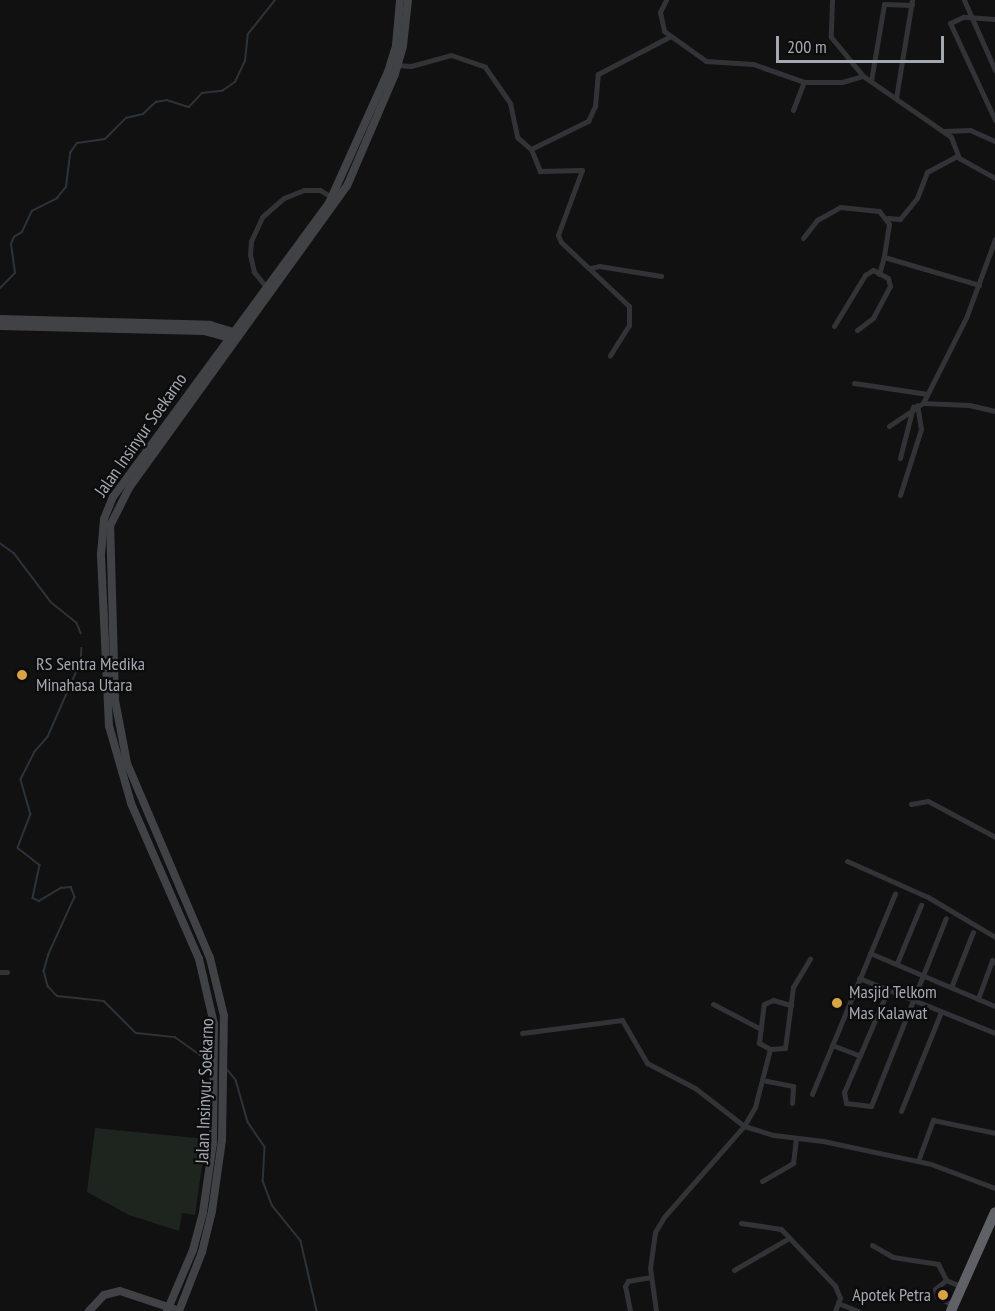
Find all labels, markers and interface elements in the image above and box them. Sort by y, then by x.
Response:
scale bar [779,24,947,62]
text: 200 m [787,35,827,58]
street label: Jalan Insinyur Soekarno [90,369,192,501]
place label: RS Sentra Medika Minahasa Utara [36,654,145,696]
marker: RS Sentra Medika Minahasa Utara [13,666,31,684]
place label: Masjid Telkom Mas Kalawat [849,982,937,1024]
marker: Masjid Telkom Mas Kalawat [830,996,844,1010]
street label: Jalan Insinyur Soekarno [192,1018,218,1164]
place label: Apotek Petra [852,1284,931,1306]
marker: Apotek Petra [936,1288,950,1302]

